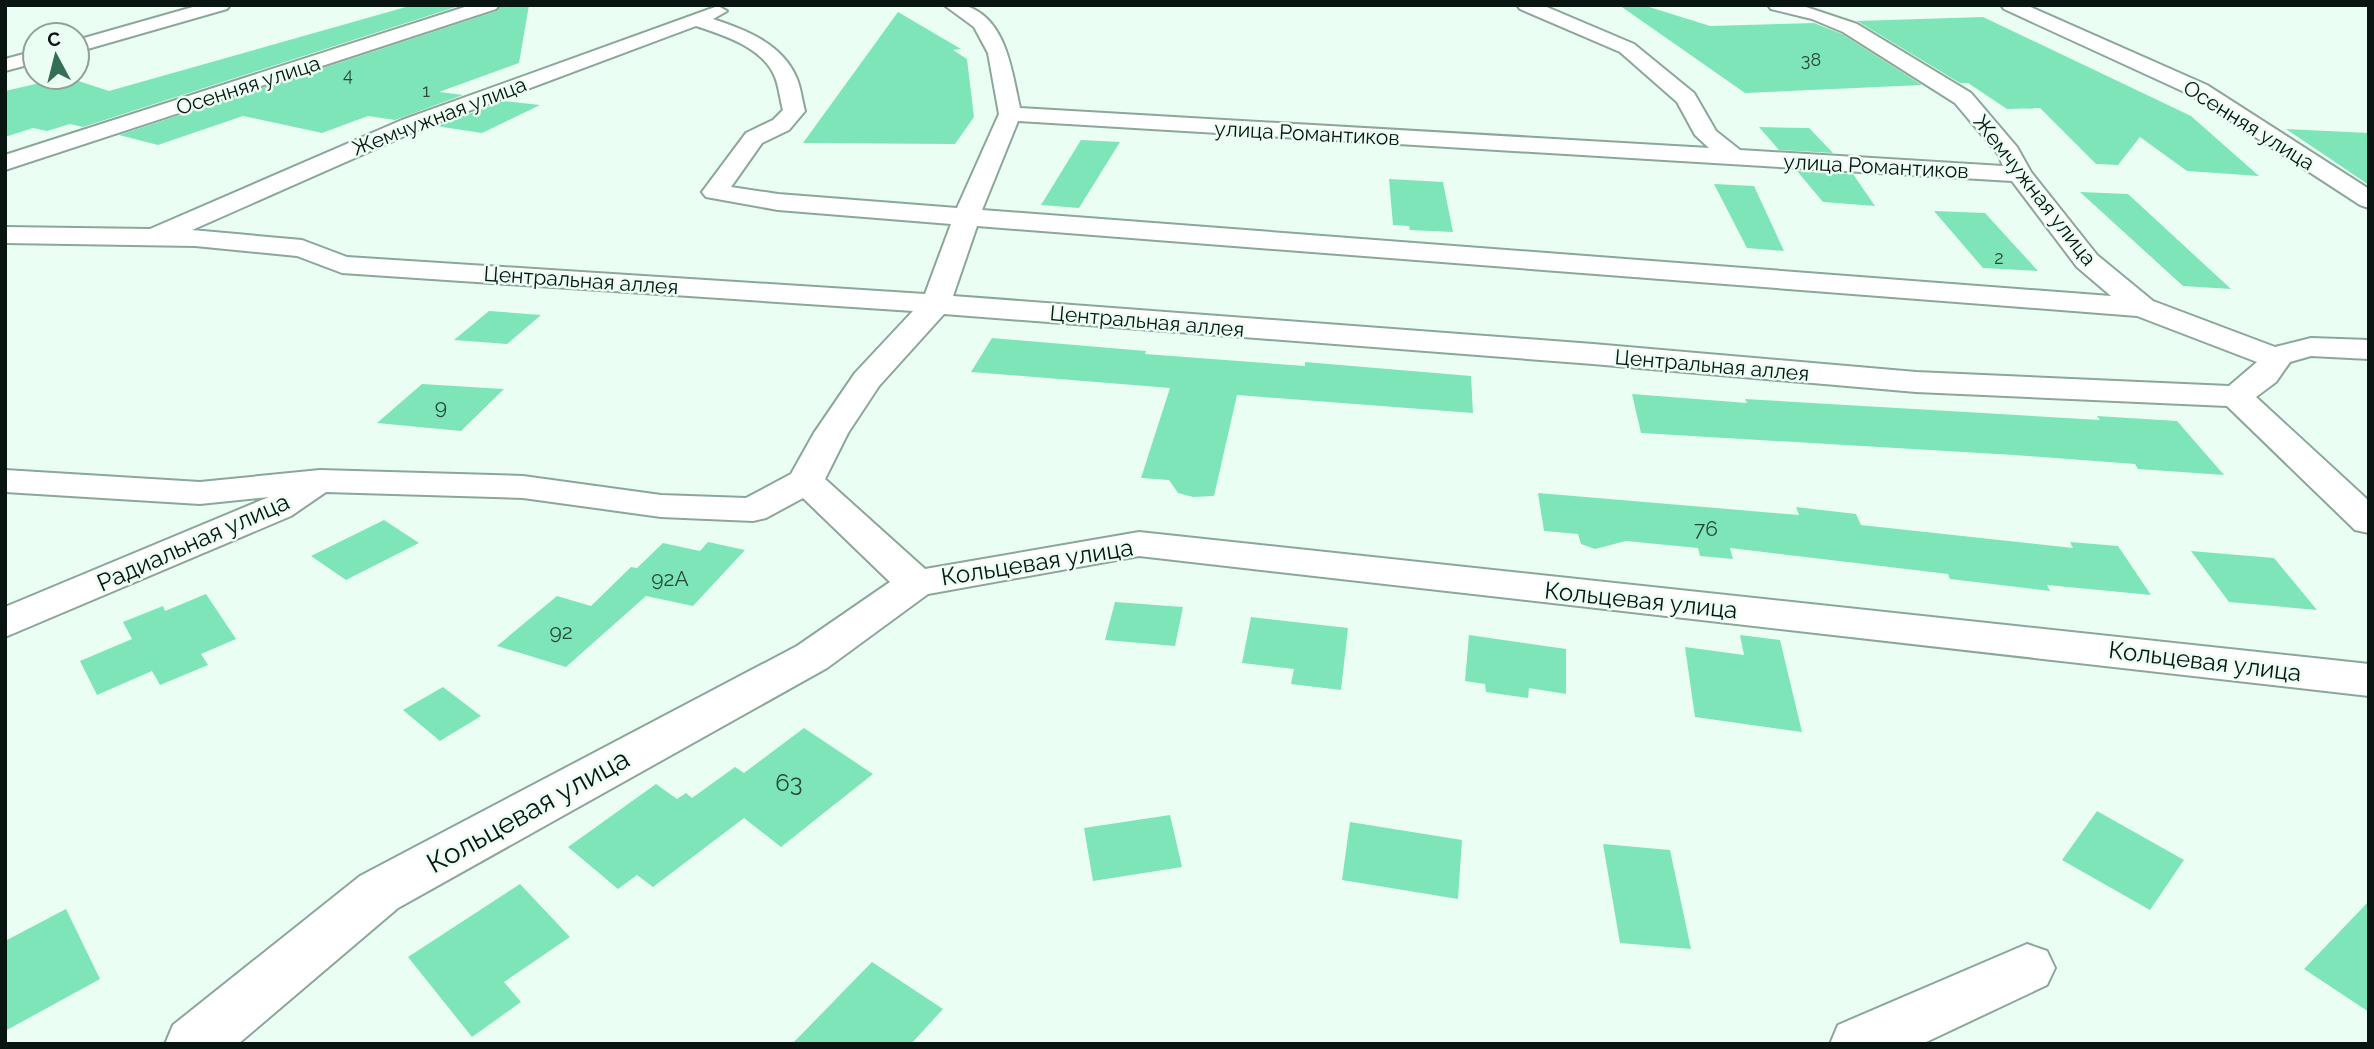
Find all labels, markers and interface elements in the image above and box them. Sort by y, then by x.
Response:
north arrow [21,21,91,91]
text: С [46,27,62,51]
house number: 38 [1801,49,1821,70]
street label: Осенняя улица [173,50,323,120]
house number: 4 [343,64,353,85]
street label: Жемчужная улица [348,71,530,161]
street label: Осенняя улица [2179,75,2319,175]
house number: 1 [422,80,430,101]
street label: Жемчужная улица [1968,110,2102,270]
street label: улица Романтиков [1214,116,1400,150]
street label: улица Романтиков [1783,149,1969,183]
house number: 2 [1994,247,2004,268]
street label: Центральная аллея [483,261,679,299]
street label: Центральная аллея [1049,300,1245,342]
street label: Центральная аллея [1614,344,1810,386]
house number: 9 [435,394,447,419]
street label: Радиальная улица [92,487,294,597]
house number: 76 [1694,516,1718,541]
street label: Кольцевая улица [939,533,1135,591]
house number: 92А [651,566,689,591]
street label: Кольцевая улица [1543,575,1739,625]
house number: 92 [549,619,573,644]
street label: Кольцевая улица [2107,635,2303,687]
street label: Кольцевая улица [421,742,635,880]
house number: 63 [775,768,803,797]

